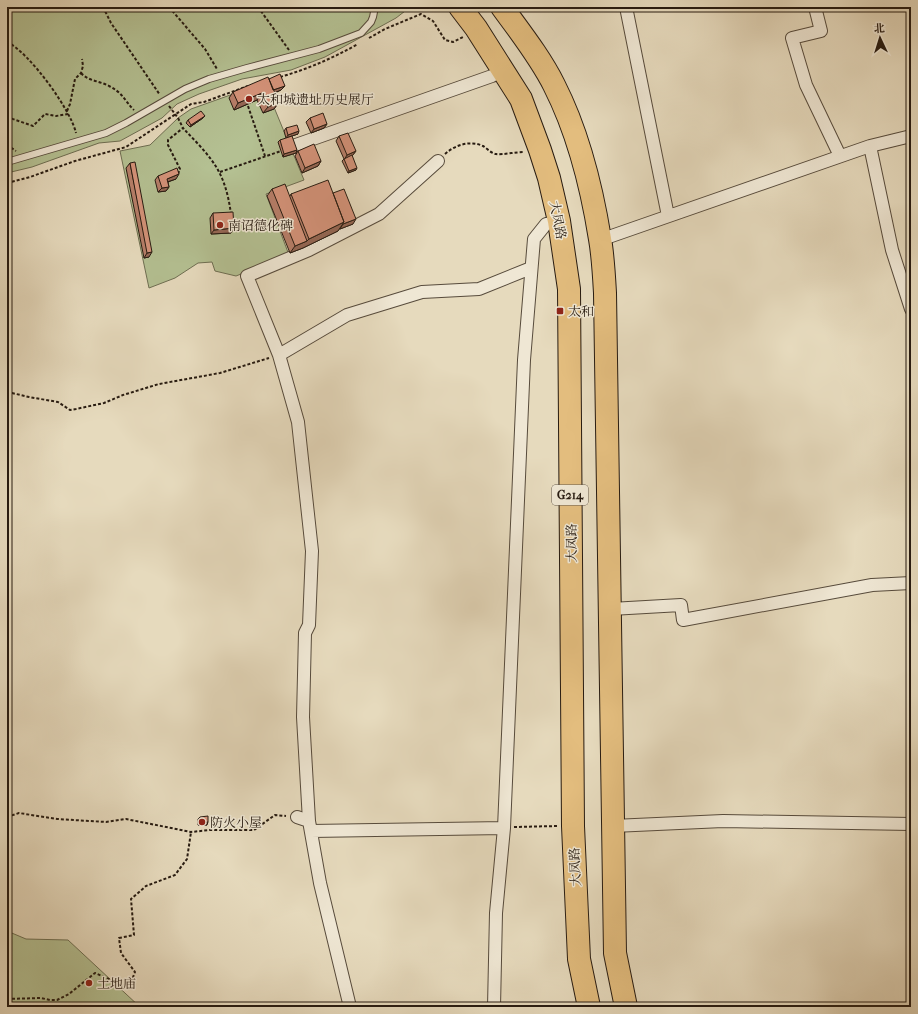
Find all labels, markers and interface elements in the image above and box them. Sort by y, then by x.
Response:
north arrow [860,18,900,58]
text: 北 [873,22,885,35]
place label: 太和城遗址历史展厅 [257,92,374,107]
marker: 太和城遗址历史展厅 [244,94,254,104]
street label: 大凤路 [547,199,569,241]
place label: 南诏德化碑 [228,218,293,233]
marker: 南诏德化碑 [215,220,225,230]
place label: 太和 [568,304,594,319]
marker: 太和 [555,306,565,316]
road number: G214 [552,485,588,505]
street label: 大凤路 [564,523,579,563]
place label: 防火小屋 [210,815,262,830]
marker: 防火小屋 [197,817,207,827]
street label: 大凤路 [566,847,584,887]
place label: 土地庙 [97,976,136,991]
marker: 土地庙 [84,978,94,988]

